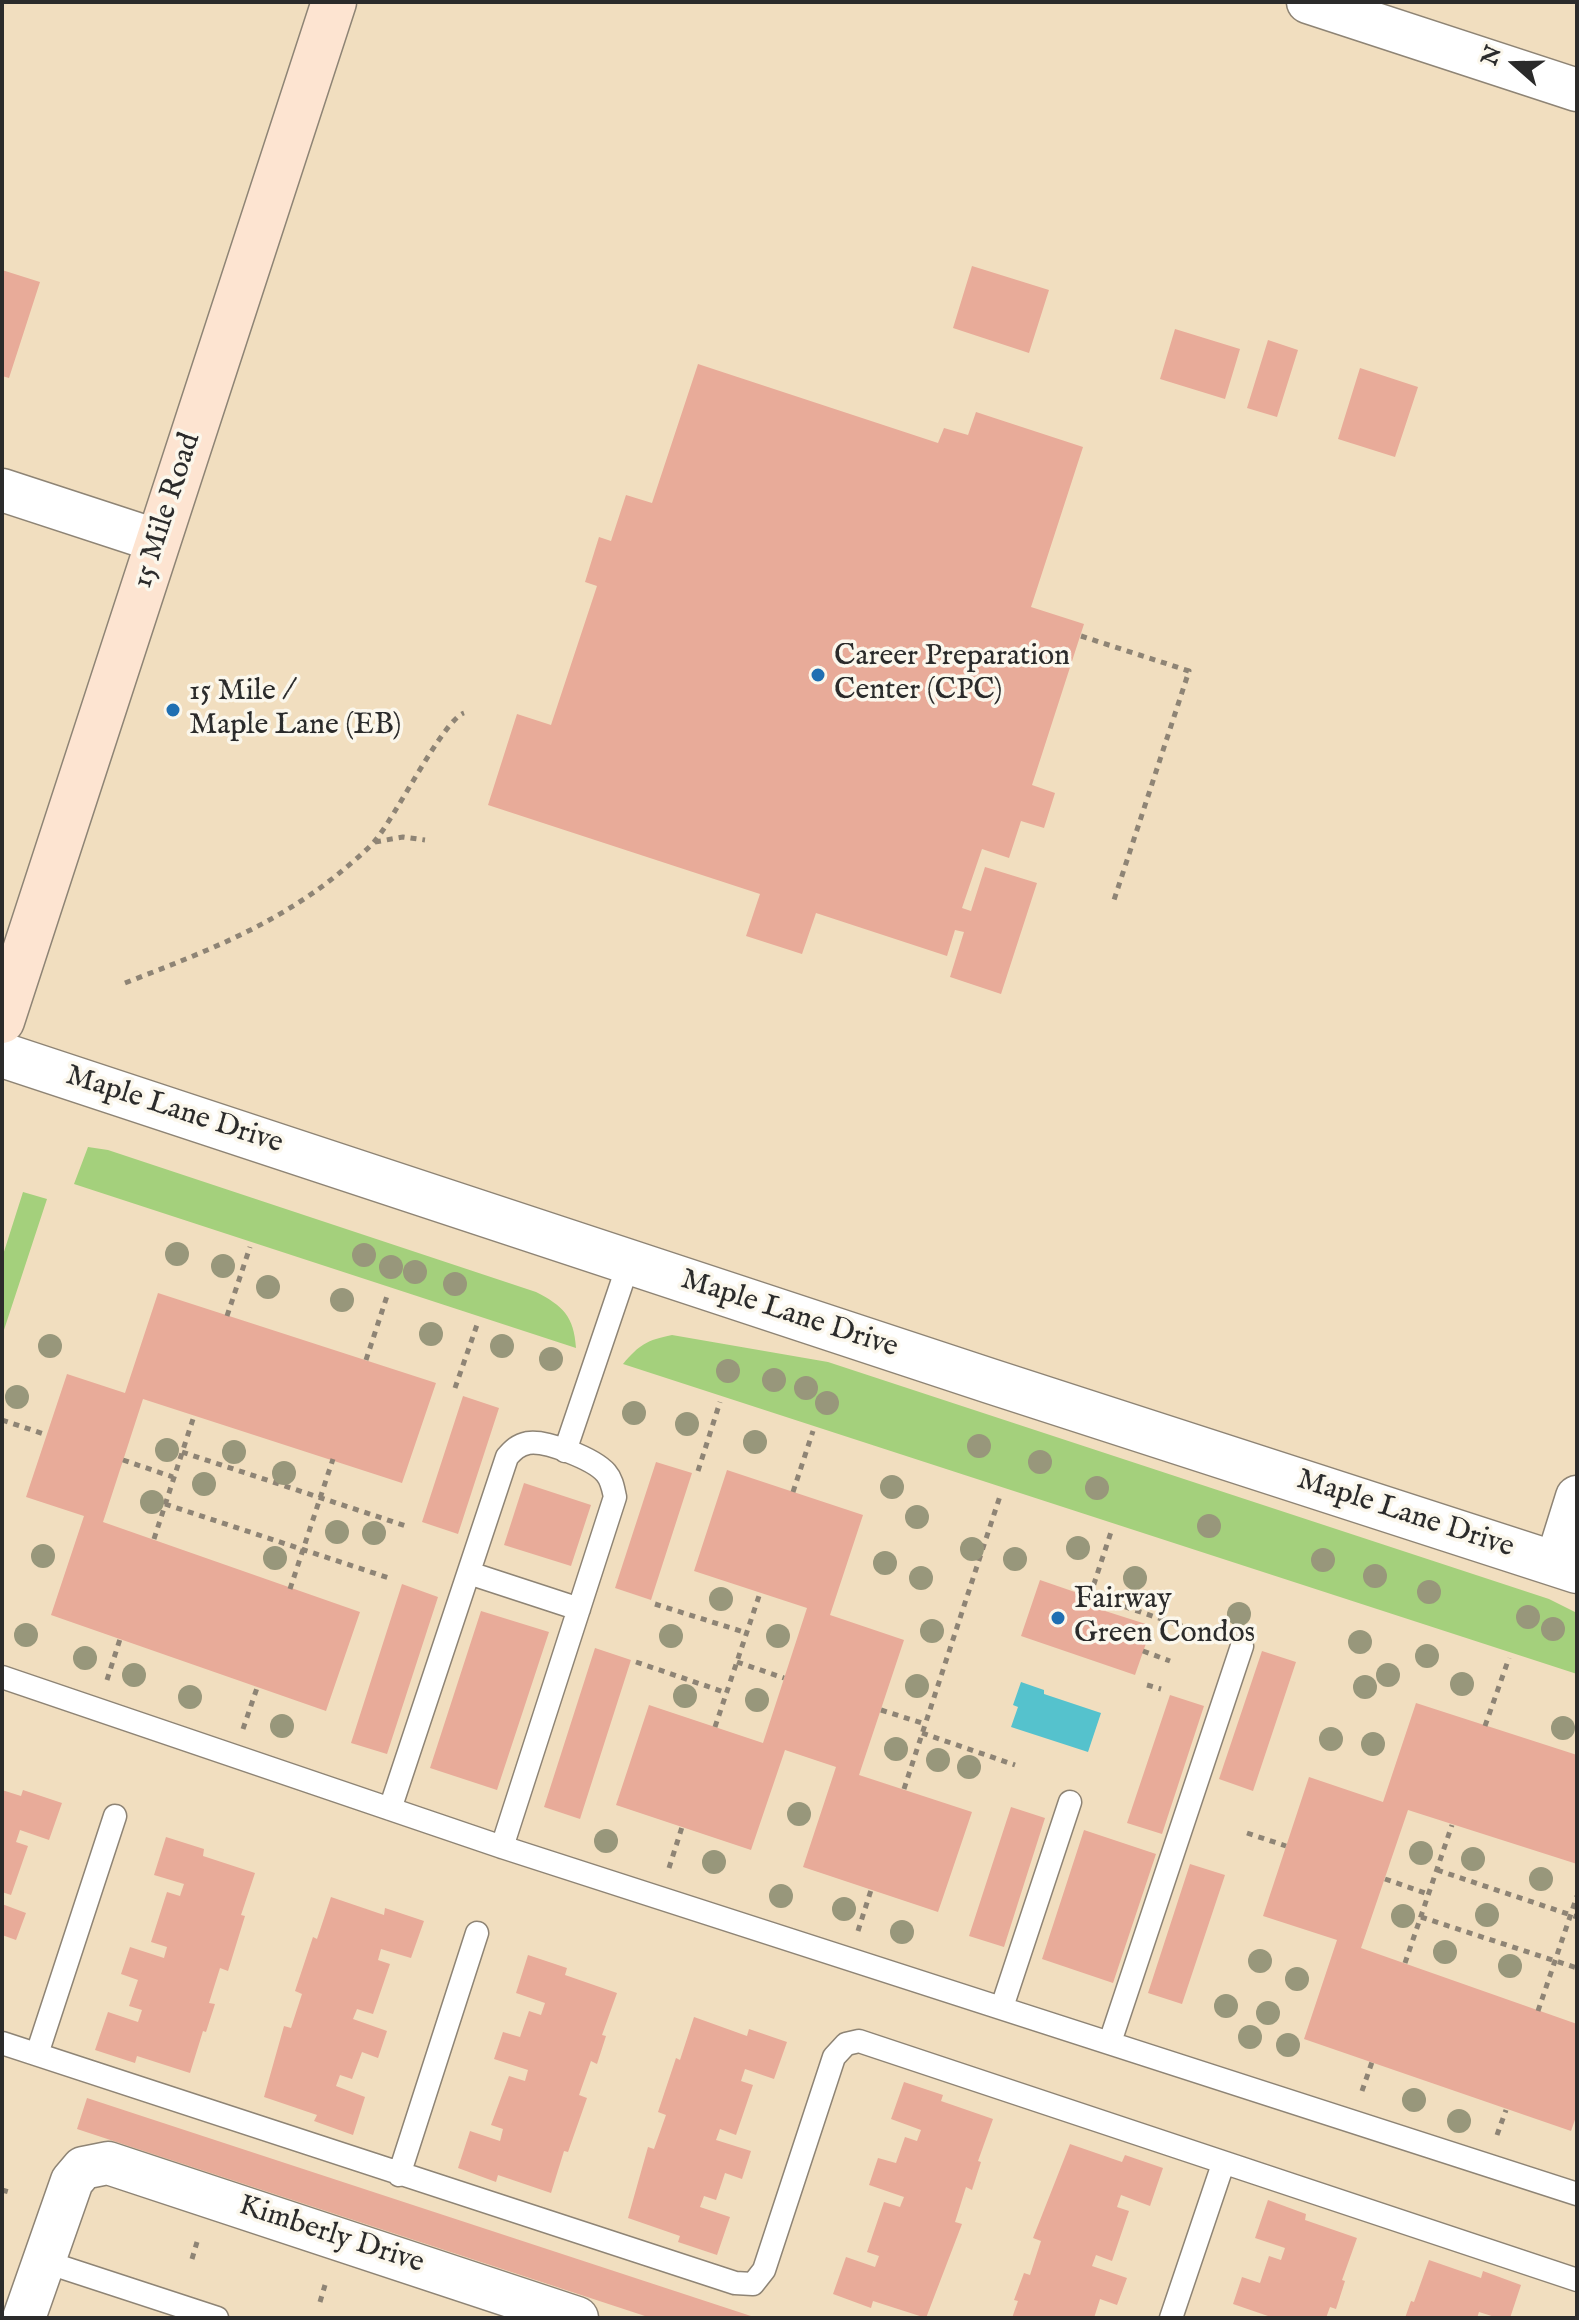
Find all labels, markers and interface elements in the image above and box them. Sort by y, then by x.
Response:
north arrow [1475,24,1555,104]
text: N [1476,42,1509,70]
street label: 15 Mile Road [126,429,210,593]
place label: Career Preparation Center (CPC) [834,640,1070,710]
marker: Career Preparation Center (CPC) [809,666,827,684]
place label: 15 Mile / Maple Lane (EB) [189,675,401,746]
marker: 15 Mile / Maple Lane (EB) [164,701,182,719]
street label: Maple Lane Drive [61,1059,287,1163]
street label: Maple Lane Drive [676,1263,902,1367]
street label: Maple Lane Drive [1292,1463,1518,1567]
place label: Fairway Green Condos [1074,1583,1255,1654]
marker: Fairway Green Condos [1049,1609,1067,1627]
street label: Kimberly Drive [234,2189,428,2283]

